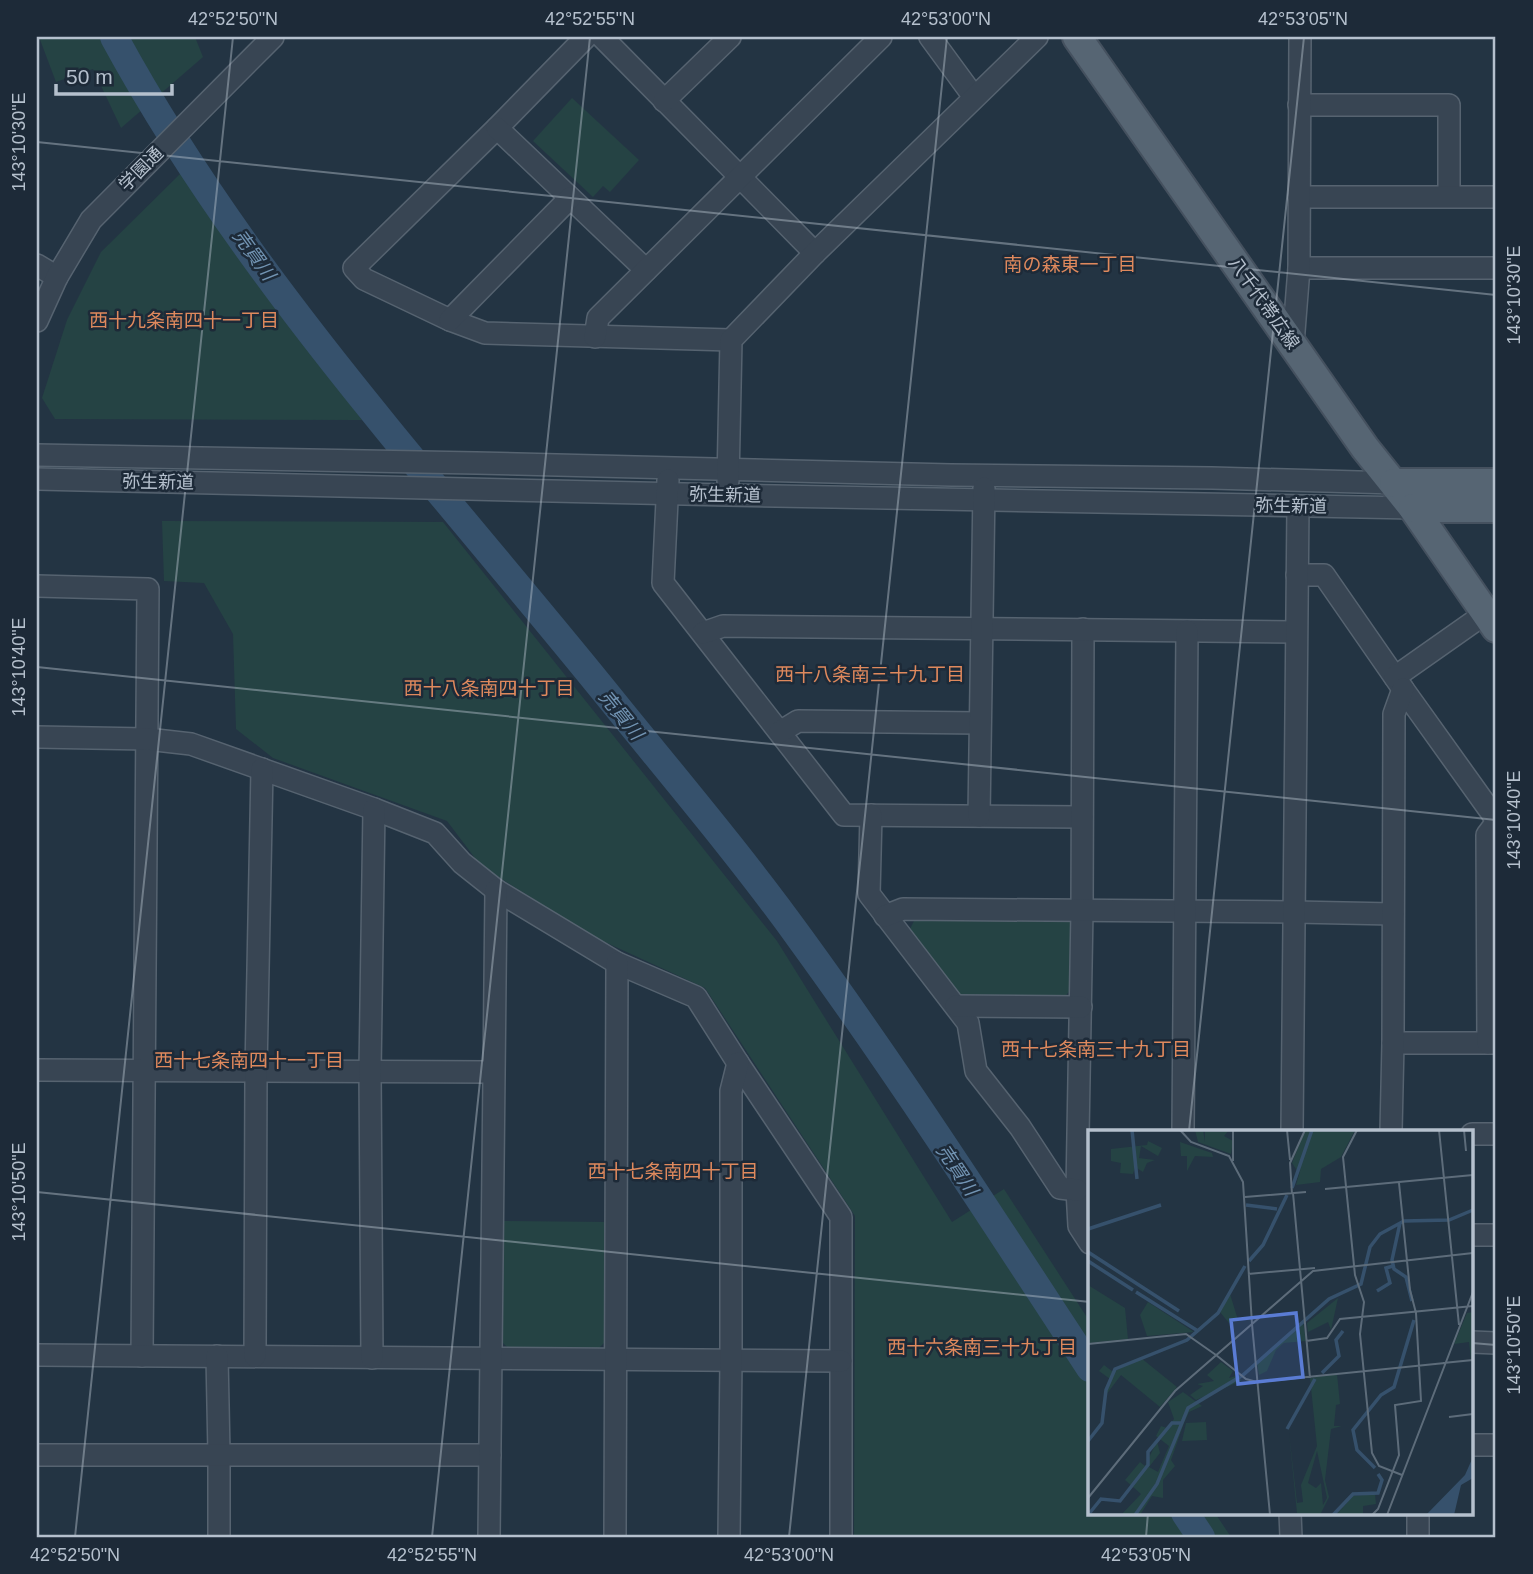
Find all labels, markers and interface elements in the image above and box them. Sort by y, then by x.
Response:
text: 42°52'50"N [188,9,278,29]
text: 42°52'55"N [545,9,635,29]
text: 42°53'00"N [901,9,991,29]
text: 42°53'05"N [1258,9,1348,29]
scale bar [56,52,172,96]
text: 50 m [66,65,113,88]
text: 143°10'30"E [9,92,29,192]
street label: 学園通 [115,143,167,195]
water label: 売買川 [229,226,280,286]
text: 143°10'30"E [1504,245,1524,345]
street label: 八千代帯広線 [1225,253,1303,353]
district label: 南の森東一丁目 [1003,254,1137,275]
district label: 西十九条南四十一丁目 [89,310,279,331]
street label: 弥生新道 [122,471,194,493]
street label: 弥生新道 [689,484,761,506]
street label: 弥生新道 [1255,495,1327,517]
text: 143°10'40"E [9,617,29,717]
district label: 西十八条南三十九丁目 [775,664,965,685]
district label: 西十八条南四十丁目 [403,678,575,699]
water label: 売買川 [595,686,648,745]
text: 143°10'40"E [1504,770,1524,870]
district label: 西十七条南三十九丁目 [1001,1039,1191,1060]
district label: 西十七条南四十一丁目 [154,1050,344,1071]
inset map [1088,1130,1474,1514]
water label: 売買川 [932,1140,983,1201]
text: 143°10'50"E [9,1142,29,1242]
district label: 西十七条南四十丁目 [587,1161,759,1182]
text: 143°10'50"E [1504,1295,1524,1395]
district label: 西十六条南三十九丁目 [887,1337,1077,1358]
text: 42°52'50"N [30,1545,120,1565]
text: 42°52'55"N [387,1545,477,1565]
text: 42°53'00"N [744,1545,834,1565]
text: 42°53'05"N [1101,1545,1191,1565]

